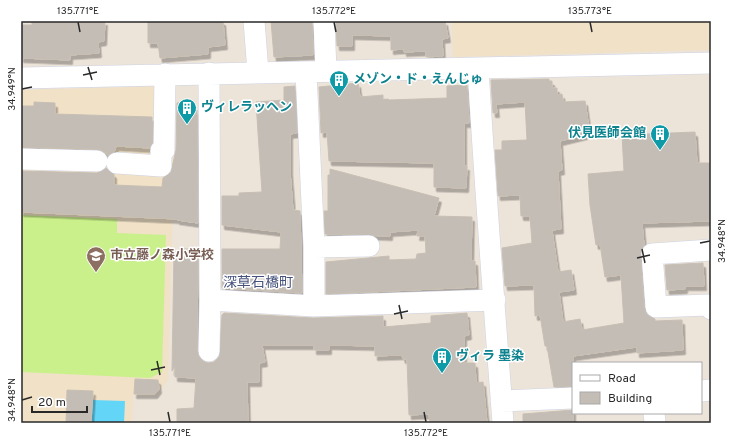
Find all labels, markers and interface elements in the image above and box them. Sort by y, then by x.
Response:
text: 135.771°E [57,5,99,18]
text: 135.772°E [312,5,356,18]
text: 135.773°E [568,5,612,18]
text: 34.949°N [6,67,19,111]
building icon: メゾン・ド・えんじゅ [328,69,350,97]
place label: メゾン・ド・えんじゅ [353,71,483,88]
building icon: ヴィレラッヘン [176,97,198,125]
place label: ヴィレラッヘン [201,99,292,116]
building icon: 伏見医師会館 [649,123,671,151]
place label: 伏見医師会館 [568,125,646,142]
text: 34.948°N [716,219,729,263]
school or university icon: 市立藤ノ森小学校 [85,245,107,273]
place label: 市立藤ノ森小学校 [110,247,214,264]
district label: 深草石橋町 [223,275,293,292]
building icon: ヴィラ 墨染 [431,346,453,374]
place label: ヴィラ 墨染 [456,348,524,365]
legend [572,362,702,414]
text: Road [608,371,636,387]
text: 34.948°N [6,378,19,422]
scale bar [32,388,87,414]
text: Building [608,391,652,407]
text: 20 m [38,395,66,411]
text: 135.771°E [149,427,191,440]
text: 135.772°E [404,427,448,440]

